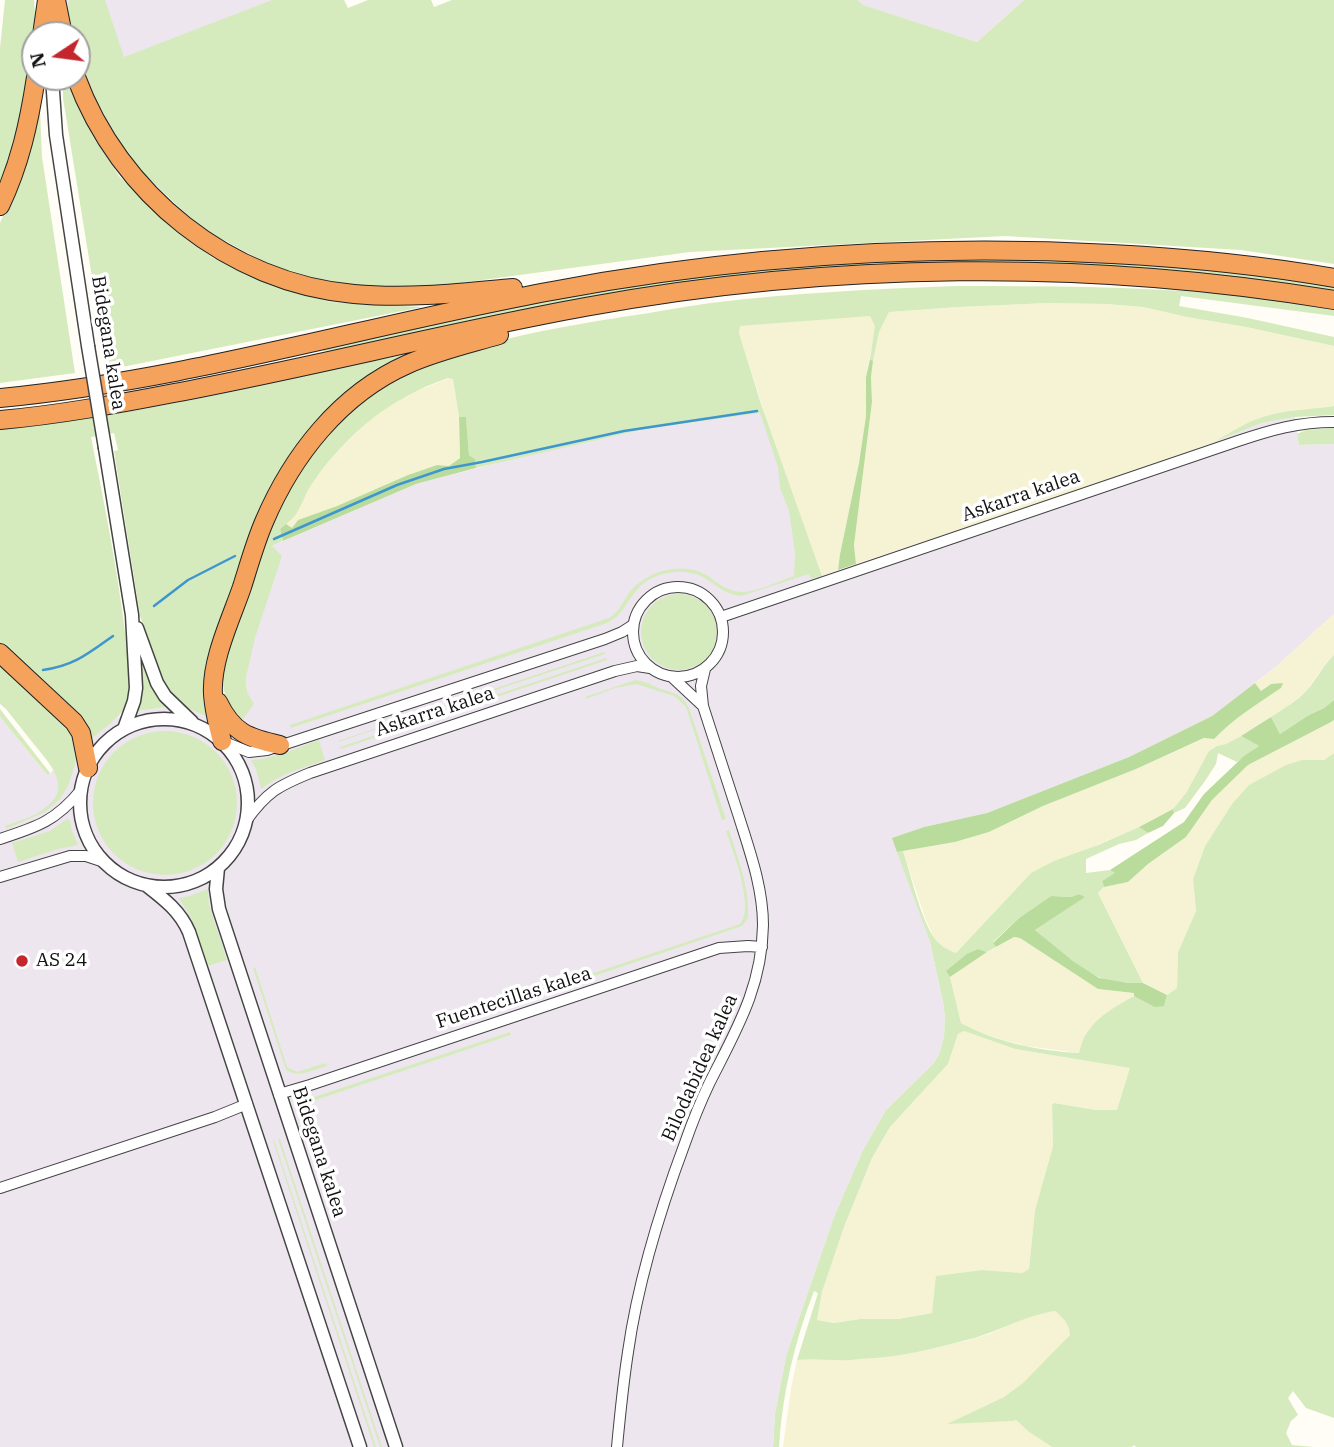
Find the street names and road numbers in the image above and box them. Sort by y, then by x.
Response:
street label: Bidegana kalea [86,274,130,412]
street label: Askarra kalea [959,465,1083,527]
street label: Askarra kalea [373,682,497,742]
street label: Fuentecillas kalea [434,962,594,1034]
street label: Bilodabidea kalea [657,991,743,1145]
street label: Bidegana kalea [287,1084,351,1220]

